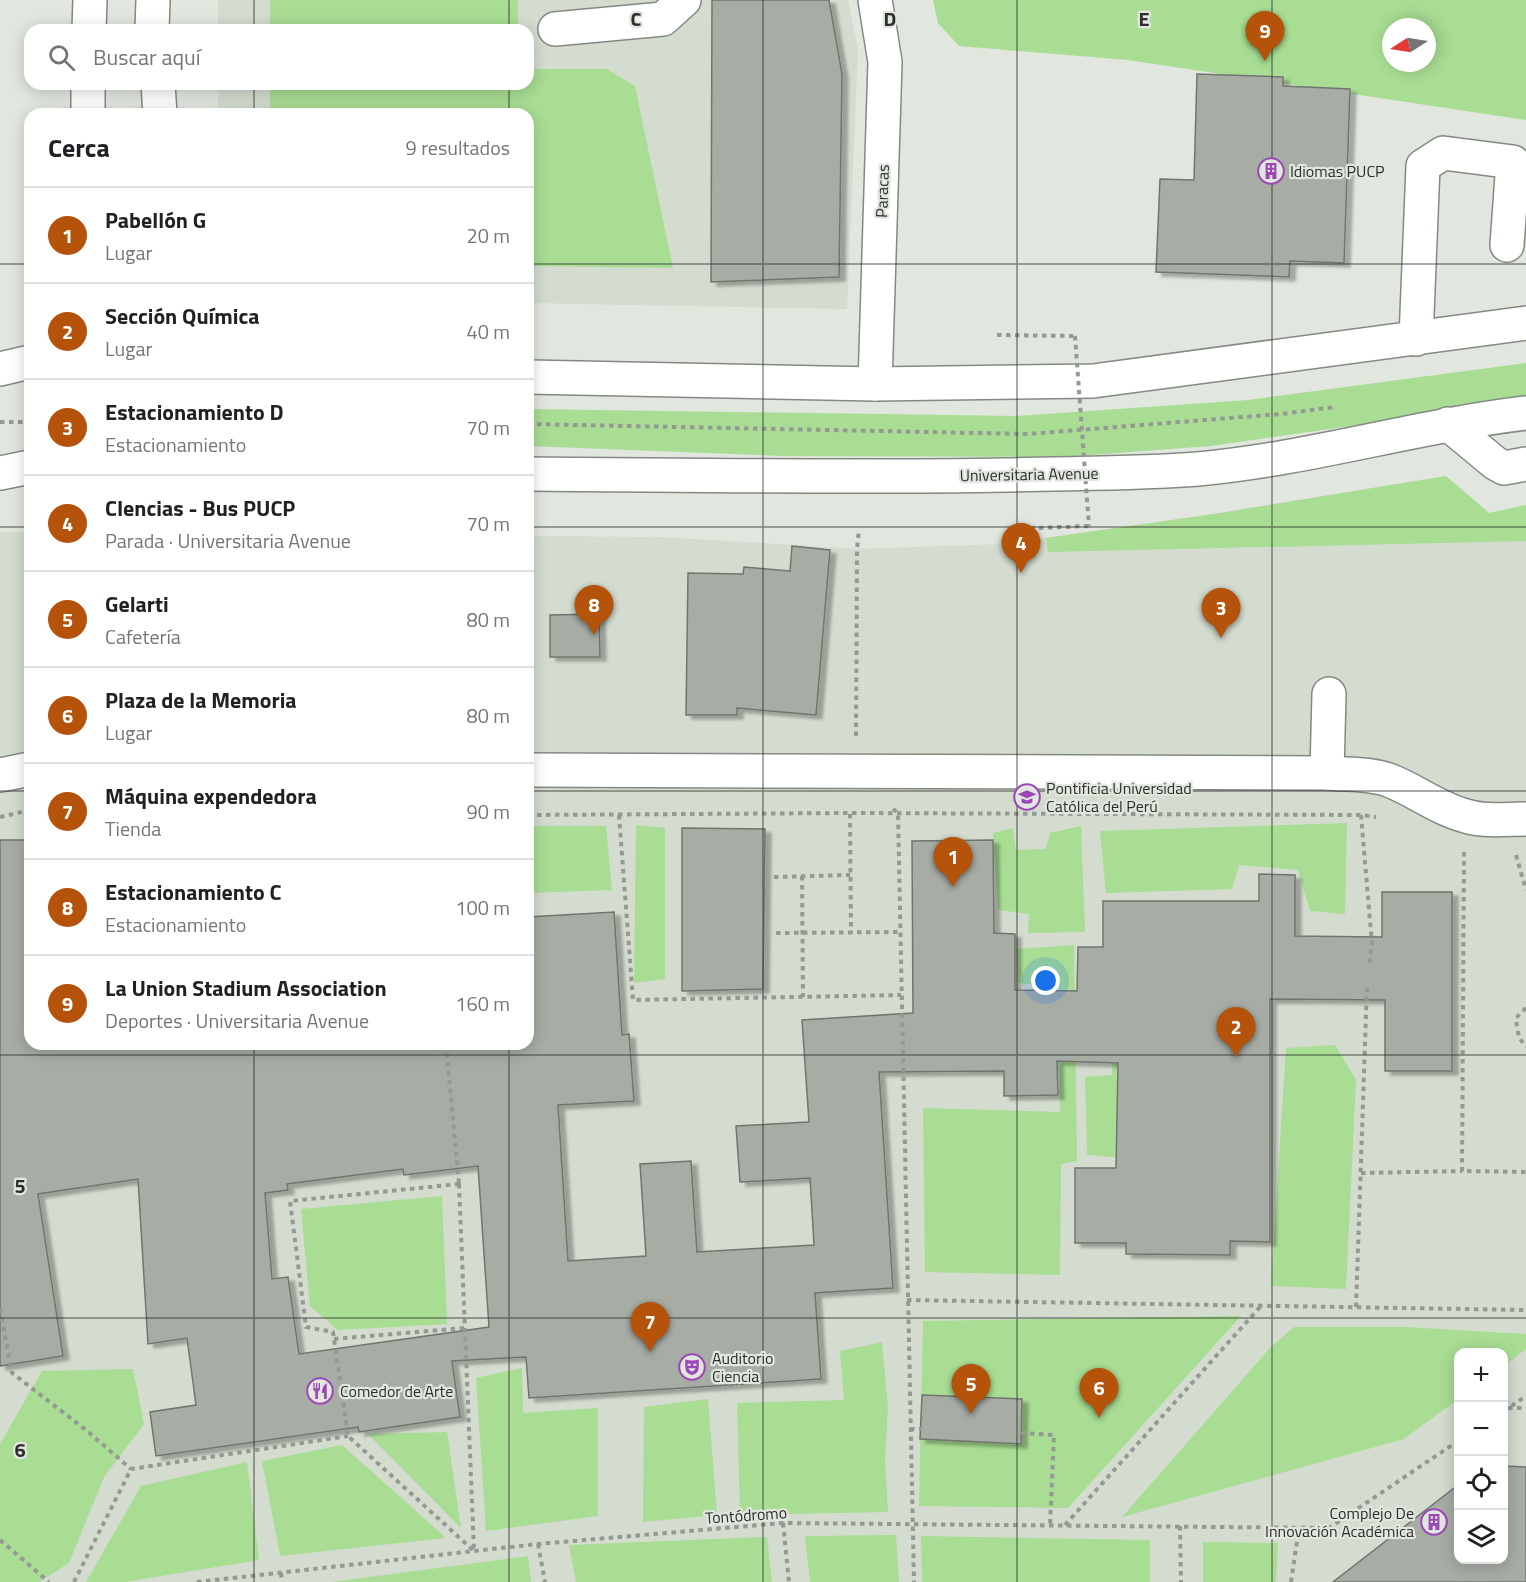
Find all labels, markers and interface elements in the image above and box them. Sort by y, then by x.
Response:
text: C [631,3,642,34]
text: D [884,3,896,34]
text: E [1138,3,1150,34]
pin: 9 [1246,11,1284,61]
north arrow [1382,18,1436,72]
search box [24,24,534,90]
text: Buscar aquí [93,40,201,74]
icon: search [45,41,78,74]
text: Cerca [48,128,110,167]
text: 9 resultados [406,132,510,163]
building icon: Idiomas PUCP [1256,156,1286,186]
place label: Idiomas PUCP [1290,159,1385,183]
street label: Paracas [869,164,895,218]
text: Pabellón G [105,203,206,237]
text: 1 [62,220,73,251]
text: 20 m [466,220,510,251]
text: Lugar [105,237,152,268]
text: Sección Química [105,299,260,333]
text: 2 [62,316,73,347]
text: 40 m [466,316,510,347]
text: Lugar [105,333,152,364]
text: Estacionamiento D [105,395,284,429]
text: 3 [62,412,73,443]
text: 70 m [466,412,510,443]
text: Estacionamiento [105,429,246,460]
street label: Universitaria Avenue [959,461,1099,487]
text: CIencias - Bus PUCP [105,491,295,525]
text: 4 [62,508,73,539]
text: 70 m [466,508,510,539]
pin: 4 [1002,524,1040,573]
text: Parada · Universitaria Avenue [105,525,351,556]
pin: 8 [574,586,614,635]
text: Gelarti [105,587,169,621]
pin: 3 [1202,588,1240,638]
text: 5 [62,604,73,635]
text: 80 m [466,604,510,635]
text: Cafetería [105,621,181,652]
text: Plaza de la Memoria [105,683,297,717]
text: 6 [62,700,73,731]
text: 80 m [466,700,510,731]
text: Lugar [105,717,152,748]
place label: Pontificia Universidad Católica del Perú [1046,776,1192,818]
text: Máquina expendedora [105,779,317,813]
school or university icon: Pontificia Universidad Católica del Perú [1012,782,1042,812]
text: 7 [62,796,73,827]
text: 90 m [466,796,510,827]
text: Tienda [105,813,161,844]
pin: 1 [934,838,972,887]
text: Estacionamiento C [105,875,281,909]
text: 8 [62,892,73,923]
text: 100 m [455,892,510,923]
text: Estacionamiento [105,909,246,940]
your location [1031,966,1060,995]
text: La Union Stadium Association [105,971,387,1005]
text: 9 [62,988,73,1019]
text: 160 m [455,988,510,1019]
text: Deportes · Universitaria Avenue [105,1005,369,1036]
pin: 2 [1216,1008,1256,1057]
text: 5 [14,1170,26,1201]
pin: 7 [630,1302,670,1352]
place label: Auditorio Ciencia [712,1346,774,1388]
map controls [1454,1348,1508,1564]
button: + [1454,1348,1508,1402]
theatre icon: Auditorio Ciencia [677,1352,707,1382]
pin: 5 [952,1364,990,1414]
pin: 6 [1080,1368,1118,1418]
restaurant icon: Comedor de Arte [305,1376,335,1406]
place label: Comedor de Arte [340,1379,453,1403]
button: − [1454,1402,1508,1456]
text: 6 [14,1434,26,1465]
button: locate [1454,1456,1508,1510]
street label: Tontódromo [704,1500,788,1530]
place label: Complejo De Innovación Académica [1265,1501,1414,1543]
building icon: Complejo De Innovación Académica [1419,1507,1449,1537]
button: layers [1454,1510,1508,1564]

